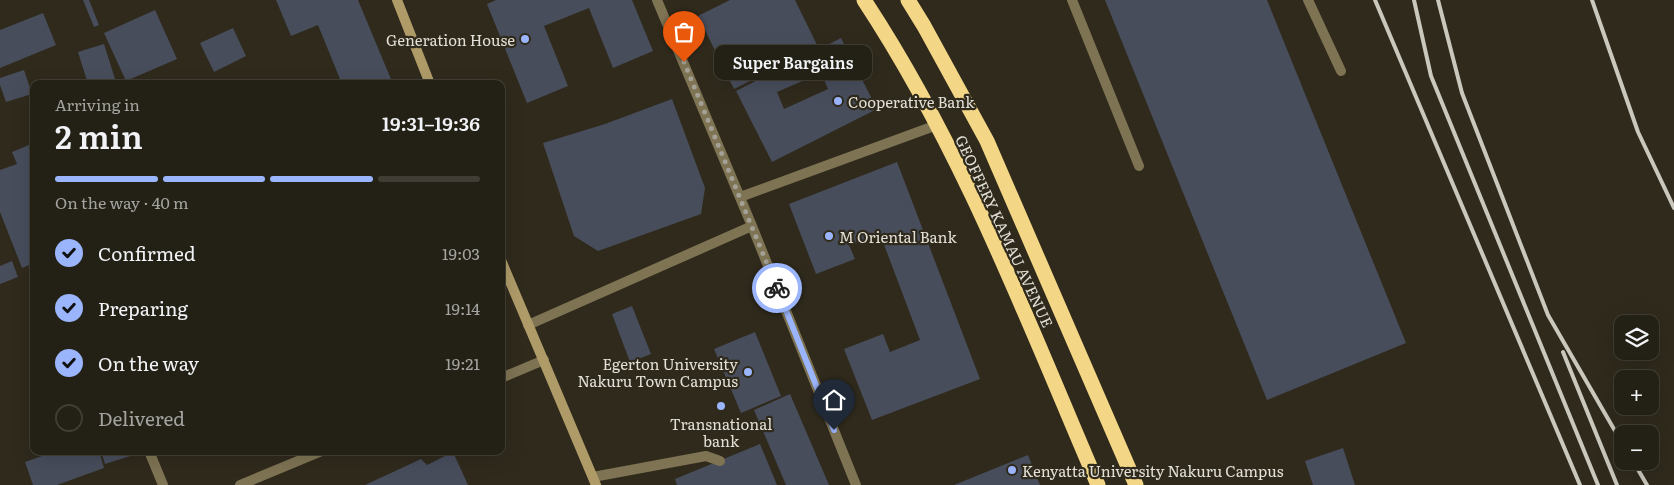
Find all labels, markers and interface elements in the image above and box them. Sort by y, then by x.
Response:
pin [663,11,705,62]
icon: bag [670,18,698,46]
place label: Generation House [386,28,515,51]
marker: Generation House [519,33,531,45]
callout: Super Bargains [714,44,872,80]
text: Super Bargains [733,50,853,74]
place label: Cooperative Bank [848,90,975,113]
text: Arriving in [55,92,140,116]
marker: Cooperative Bank [832,95,844,107]
text: 19:31–19:36 [382,109,480,137]
text: 2 min [55,111,143,159]
street label: GEOFFERY KAMAU AVENUE [950,131,1060,331]
text: On the way · 40 m [55,190,189,214]
place label: M Oriental Bank [839,225,957,248]
marker: M Oriental Bank [823,230,835,242]
icon: check [55,239,83,267]
text: Confirmed [98,239,196,267]
text: 19:03 [442,241,480,265]
courier [752,263,802,313]
icon: bike [763,274,791,302]
icon: check [55,294,83,322]
text: Preparing [98,294,188,322]
text: 19:14 [445,296,480,320]
map controls [1614,315,1659,470]
button: layers [1614,315,1659,360]
icon: check [55,349,83,377]
text: On the way [98,349,199,377]
text: 19:21 [445,351,480,375]
place label: Egerton University Nakuru Town Campus [577,352,738,392]
marker: Egerton University Nakuru Town Campus [742,366,754,378]
button: + [1614,370,1659,415]
pin [813,379,855,430]
icon: home [820,386,848,414]
marker: Transnational bank [715,400,727,412]
text: Delivered [98,404,185,432]
place label: Transnational bank [670,412,772,452]
button: − [1614,425,1659,470]
place label: Kenyatta University Nakuru Campus [1022,459,1284,482]
marker: Kenyatta University Nakuru Campus [1006,464,1018,476]

